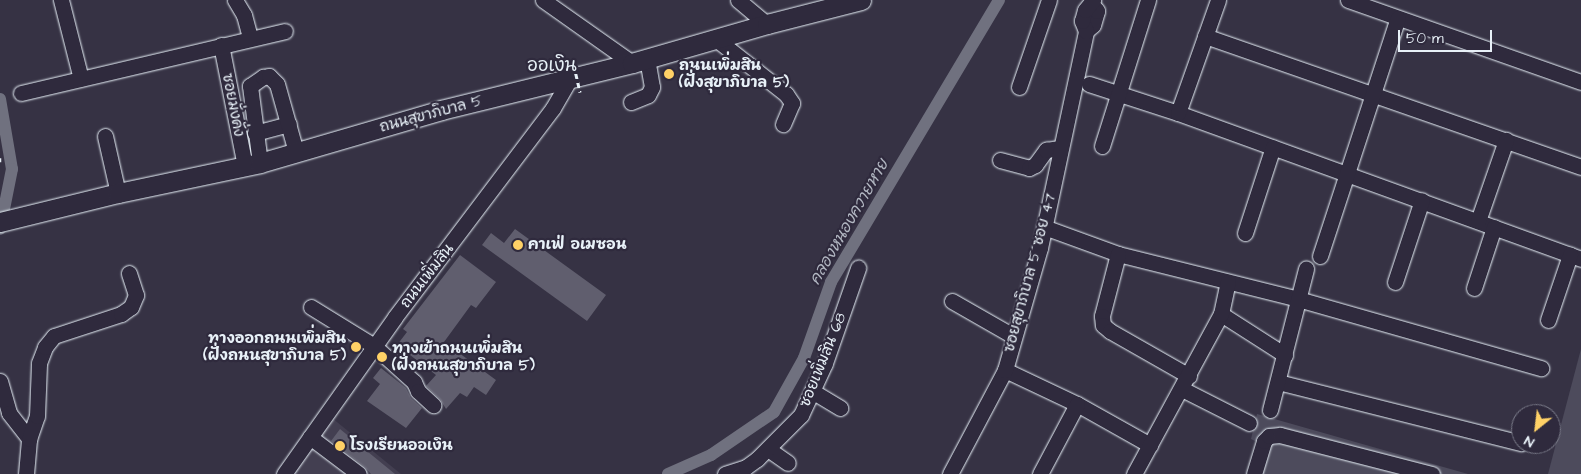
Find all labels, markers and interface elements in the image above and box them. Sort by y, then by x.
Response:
scale bar [1401,20,1495,52]
text: 50 m [1406,28,1444,49]
district label: ออเงิน [527,55,577,77]
place label: ถนนเพิ่มสิน (ฝั่งสุขาภิบาล 5) [679,56,789,91]
marker: ถนนเพิ่มสิน (ฝั่งสุขาภิบาล 5) [663,68,675,80]
street label: ซอยมั่งคั่ง [218,72,248,138]
street label: ถนนสุขาภิบาล 5 [378,92,484,136]
water label: คลองหนองควายหาย [805,156,893,288]
street label: ซอยสุขาภิบาล 5 ซอย 47 [1000,192,1060,354]
place label: คาเฟ่ อเมซอน [528,236,627,254]
marker: คาเฟ่ อเมซอน [512,239,524,251]
street label: ถนนเพิ่มสิน [396,240,458,312]
street label: ซอยเพิ่มสิน 68 [796,310,850,410]
place label: ทางออกถนนเพิ่มสิน (ฝั่งถนนสุขาภิบาล 5) [203,329,346,364]
place label: ทางเข้าถนนเพิ่มสิน (ฝั่งถนนสุขาภิบาล 5) [392,339,535,374]
marker: ทางออกถนนเพิ่มสิน (ฝั่งถนนสุขาภิบาล 5) [350,341,362,353]
marker: ทางเข้าถนนเพิ่มสิน (ฝั่งถนนสุขาภิบาล 5) [376,351,388,363]
north arrow [1511,404,1561,454]
text: N [1521,430,1538,452]
place label: โรงเรียนออเงิน [350,437,453,455]
marker: โรงเรียนออเงิน [334,440,346,452]

